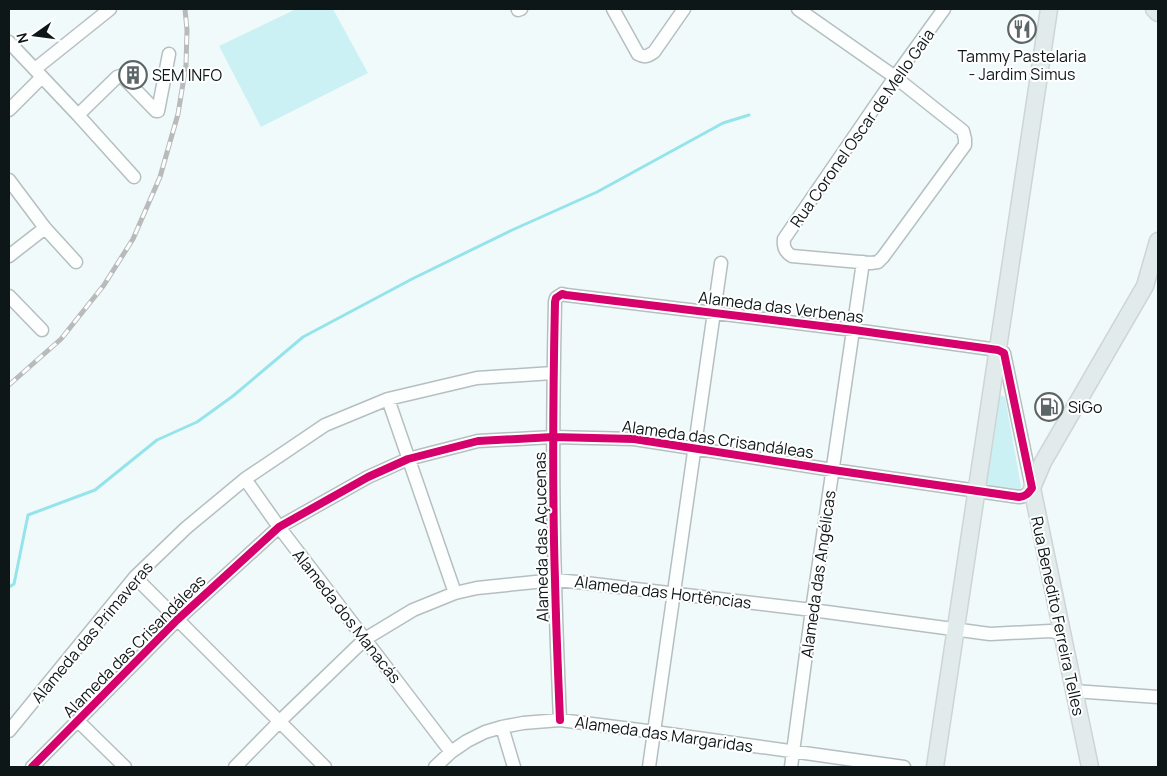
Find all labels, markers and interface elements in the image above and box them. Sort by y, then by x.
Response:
north arrow [10,10,60,60]
restaurant icon: Tammy Pastelaria - Jardim Simus [1007,14,1037,44]
street label: Rua Coronel Oscar de Mello Gaia [785,24,939,232]
text: N [11,31,32,45]
place label: Tammy Pastelaria - Jardim Simus [958,45,1086,85]
building icon: SEM INFO [118,60,148,90]
place label: SEM INFO [152,64,222,86]
street label: Alameda das Verbenas [697,286,865,328]
fuel station icon: SiGo [1034,392,1064,422]
place label: SiGo [1068,396,1102,418]
street label: Alameda das Crisandáleas [621,415,815,463]
street label: Alameda das Açucenas [529,452,553,622]
street label: Alameda das Angélicas [795,489,841,659]
street label: Rua Benedito Ferreira Telles [1026,514,1090,718]
street label: Alameda dos Manacás [288,544,406,688]
street label: Alameda das Primaveras [26,557,158,707]
street label: Alameda das Crisandáleas [58,570,210,722]
street label: Alameda das Hortências [573,570,753,614]
street label: Alameda das Margaridas [574,711,754,757]

